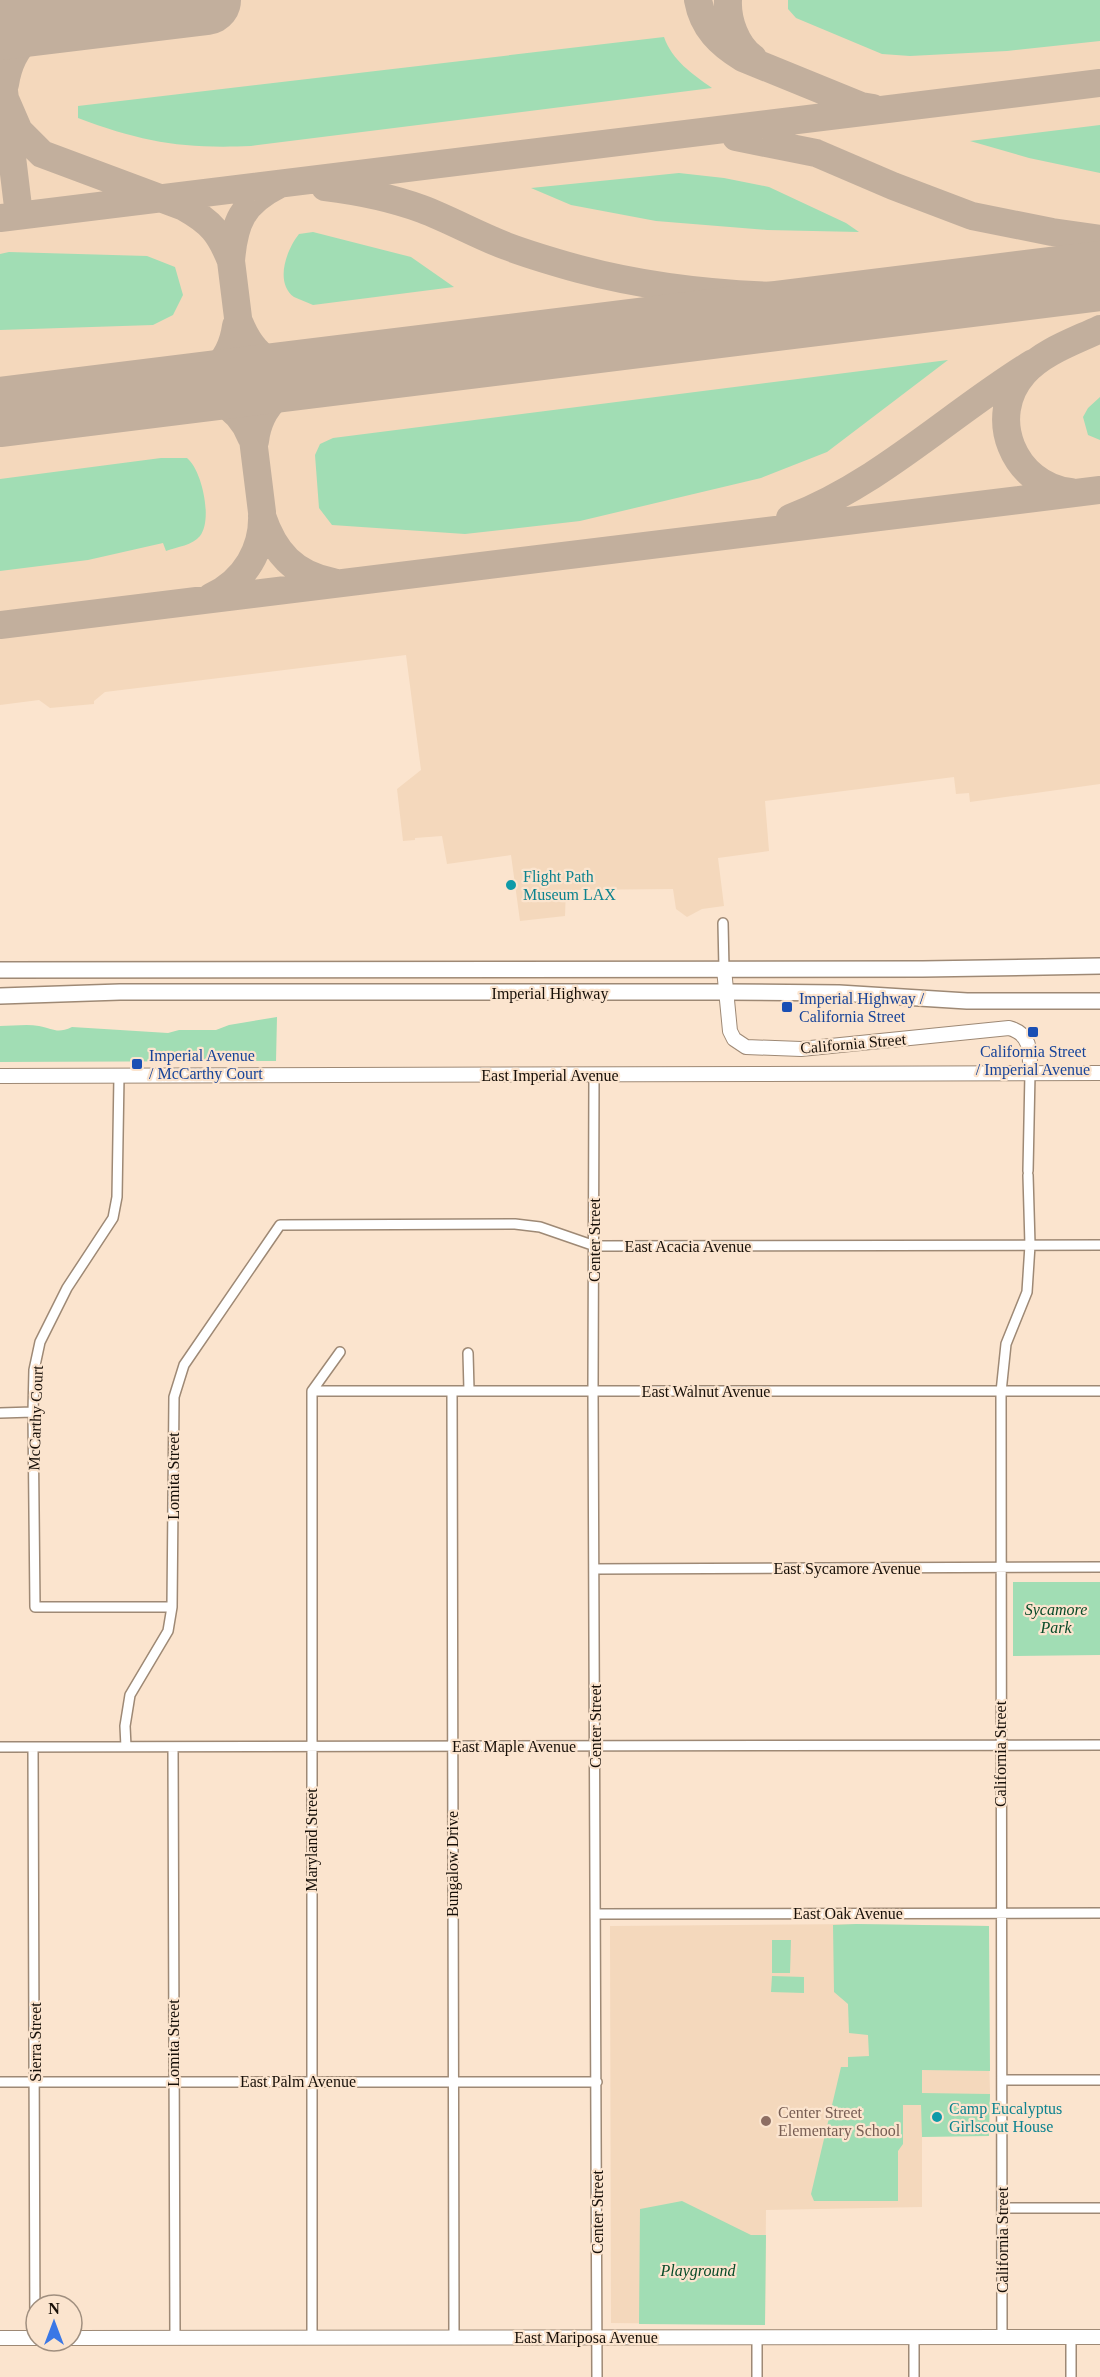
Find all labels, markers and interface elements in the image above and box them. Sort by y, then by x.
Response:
place label: Flight Path Museum LAX [523,868,616,903]
marker: Flight Path Museum LAX [504,878,518,892]
street label: Imperial Highway [492,985,608,1003]
place label: Imperial Highway / California Street [799,990,925,1025]
marker: Imperial Highway / California Street [780,1000,794,1014]
marker: California Street / Imperial Avenue [1026,1025,1040,1039]
street label: California Street [799,1030,907,1057]
place label: California Street / Imperial Avenue [976,1043,1090,1079]
place label: Imperial Avenue / McCarthy Court [149,1047,263,1083]
marker: Imperial Avenue / McCarthy Court [130,1057,144,1071]
street label: East Imperial Avenue [481,1067,619,1085]
street label: Center Street [586,1197,603,1282]
street label: East Acacia Avenue [625,1238,751,1255]
street label: McCarthy Court [25,1365,47,1471]
street label: East Walnut Avenue [642,1383,770,1400]
street label: Lomita Street [165,1432,182,1520]
street label: East Sycamore Avenue [773,1560,921,1578]
park label: Sycamore Park [1025,1601,1087,1636]
street label: Center Street [587,1683,604,1768]
street label: California Street [992,1700,1009,1807]
street label: East Maple Avenue [452,1738,576,1756]
street label: Maryland Street [303,1788,321,1892]
street label: Bungalow Drive [444,1811,462,1917]
street label: East Oak Avenue [793,1905,903,1922]
street label: Lomita Street [165,1999,182,2087]
street label: Sierra Street [27,2002,44,2082]
street label: East Palm Avenue [240,2073,356,2090]
place label: Camp Eucalyptus Girlscout House [949,2100,1062,2135]
place label: Center Street Elementary School [778,2104,901,2140]
marker: Camp Eucalyptus Girlscout House [930,2110,944,2124]
marker: Center Street Elementary School [759,2114,773,2128]
street label: Center Street [589,2169,606,2254]
street label: California Street [994,2186,1011,2293]
park label: Playground [660,2262,736,2280]
north arrow [24,2293,84,2353]
text: N [48,2300,60,2317]
street label: East Mariposa Avenue [514,2329,658,2347]

